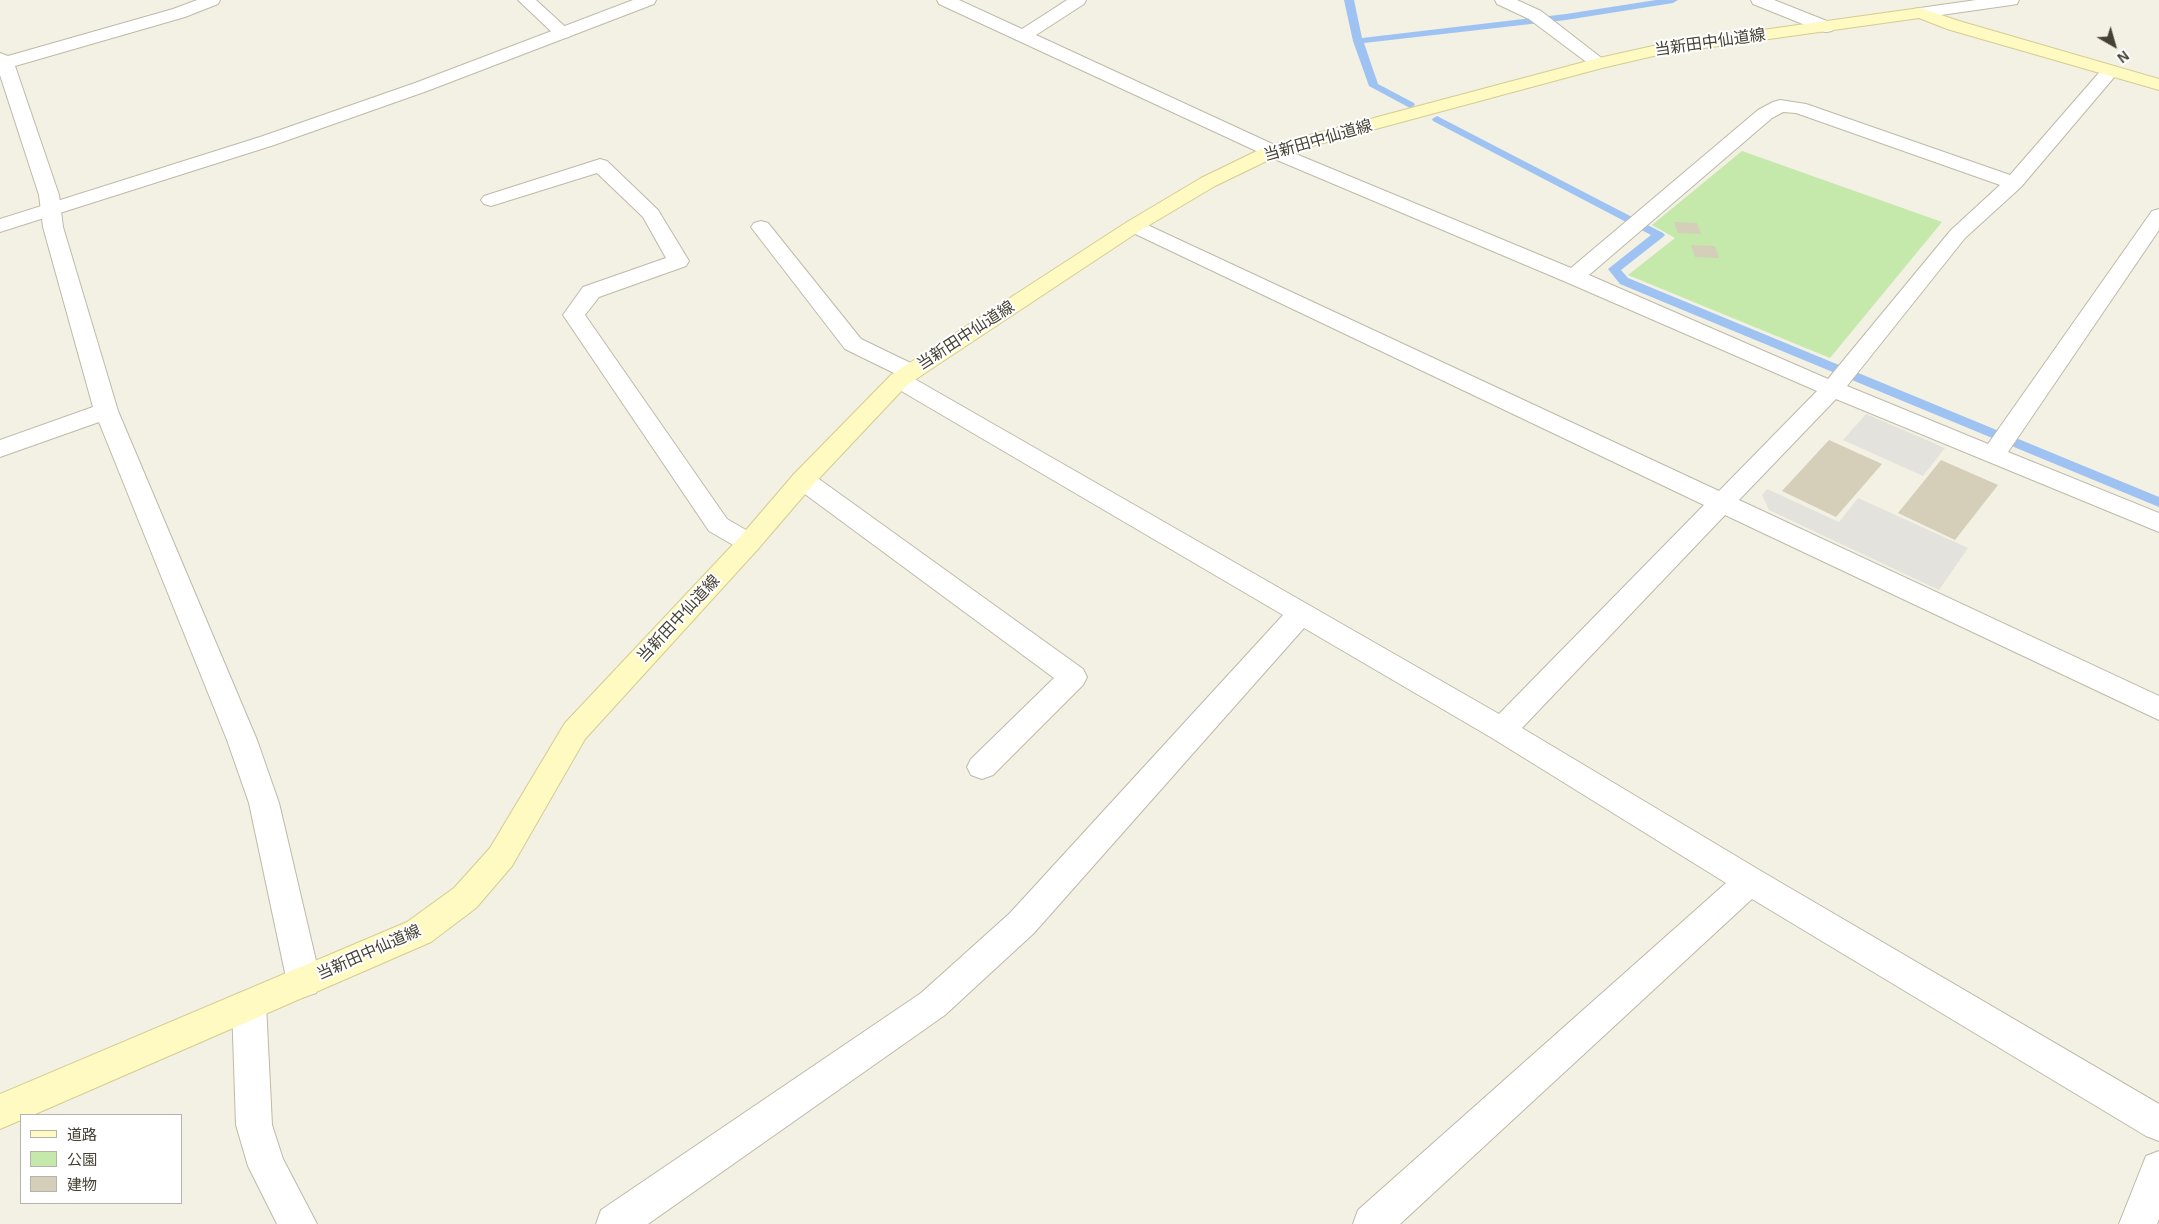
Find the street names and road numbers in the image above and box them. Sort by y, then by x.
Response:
street label: 当新田中仙道線 [1653,26,1767,60]
street label: 当新田中仙道線 [1262,116,1374,166]
street label: 当新田中仙道線 [914,297,1018,375]
street label: 当新田中仙道線 [634,571,724,667]
street label: 当新田中仙道線 [314,921,424,985]

